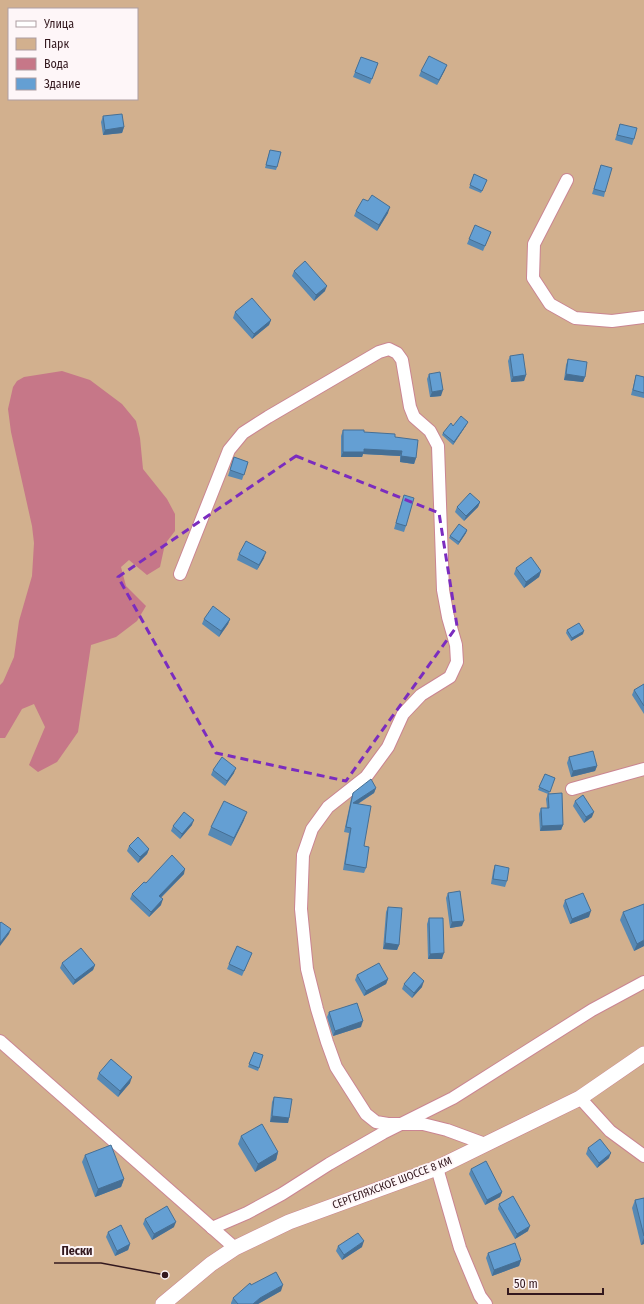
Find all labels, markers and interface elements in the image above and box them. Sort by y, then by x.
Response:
legend [8,8,138,100]
text: Улица [43,17,74,31]
text: Парк [44,37,70,51]
text: Вода [44,57,69,71]
text: Здание [44,77,80,91]
street label: СЕРГЕЛЯХСКОЕ ШОССЕ 8 КМ [330,1154,454,1212]
callout: Пески [54,1239,101,1263]
text: Пески [62,1244,92,1258]
scale bar [508,1270,603,1296]
text: 50 m [514,1277,538,1291]

